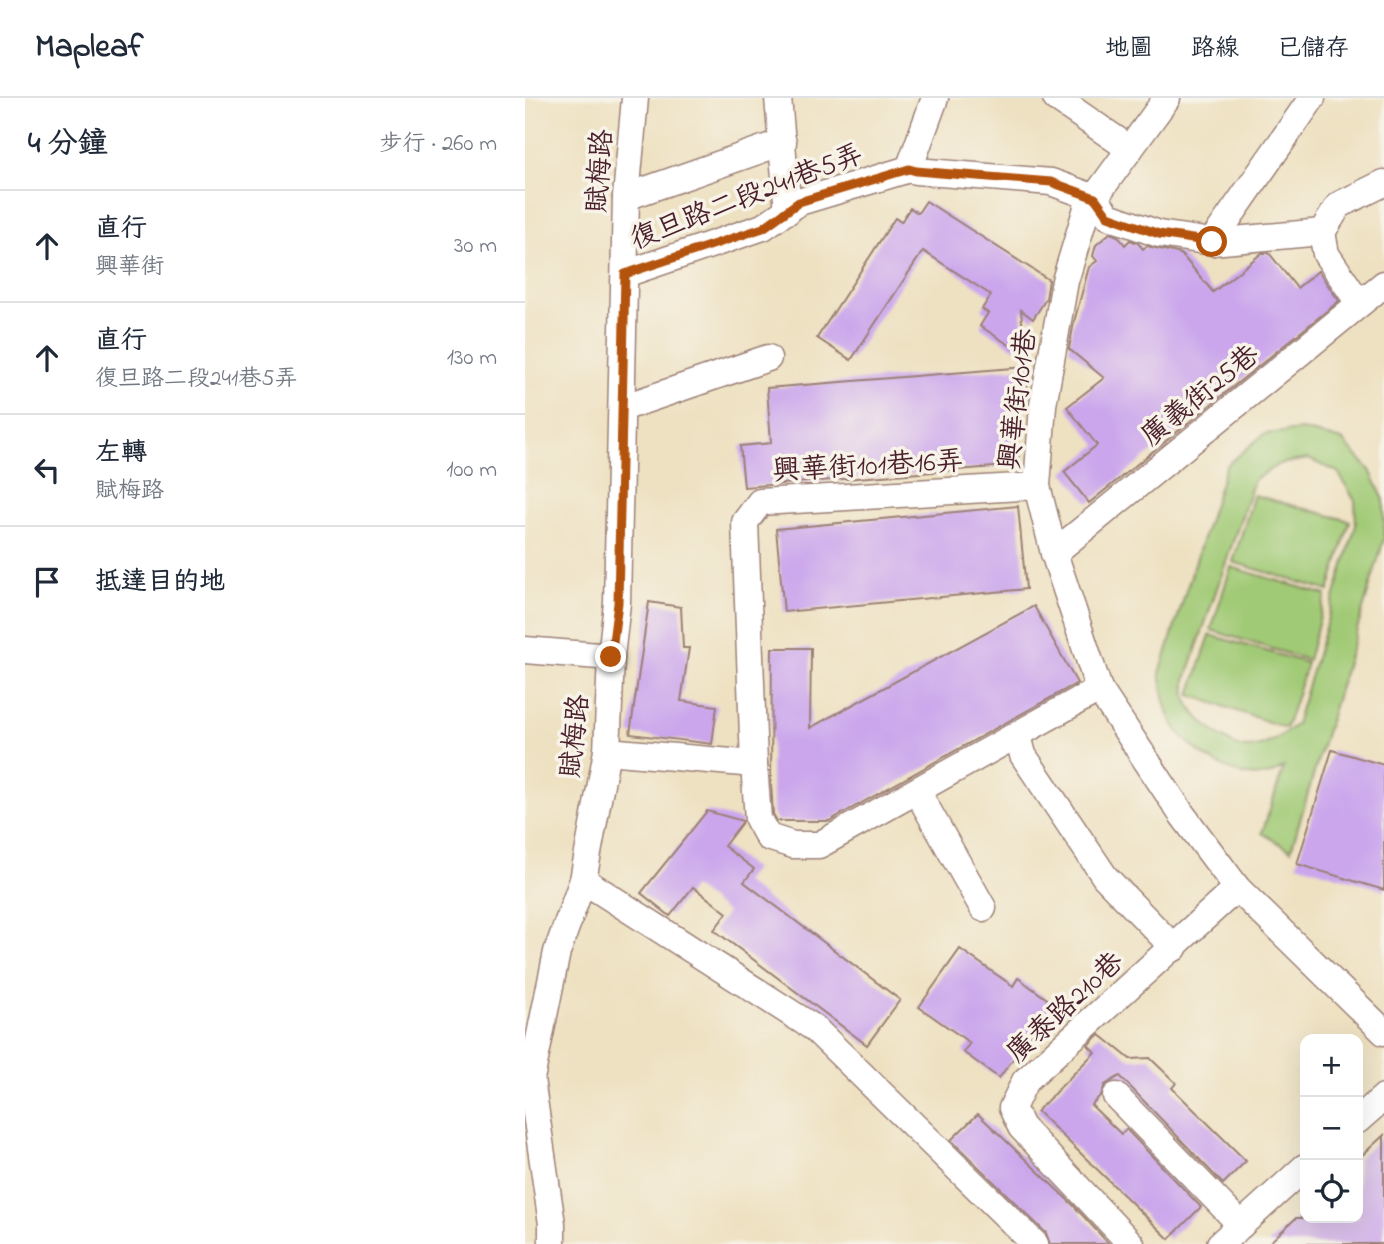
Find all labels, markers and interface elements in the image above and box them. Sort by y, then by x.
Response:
text: Mapleaf [35,24,143,72]
text: 地圖 [1105,32,1153,67]
text: 路線 [1191,32,1239,67]
text: 已儲存 [1277,32,1349,67]
text: 4 分鐘 [28,123,108,167]
text: 步行 · 260 m [380,128,497,161]
street label: 賦梅路 [578,128,625,215]
street label: 復旦路二段241巷5弄 [625,135,870,262]
text: 直行 [95,211,147,249]
route start [1196,226,1227,257]
icon: ahead [28,227,66,265]
text: 30 m [454,230,497,263]
text: 興華街 [95,251,164,284]
text: 直行 [95,323,147,361]
street label: 興華街101巷 [990,326,1049,472]
street label: 廣義街25巷 [1133,336,1270,457]
icon: ahead [28,339,66,377]
text: 130 m [447,342,497,375]
text: 復旦路二段241巷5弄 [95,363,297,396]
text: 左轉 [95,435,147,473]
street label: 興華街101巷16弄 [772,442,965,493]
icon: left [28,451,66,489]
text: 100 m [446,454,497,487]
text: 賦梅路 [95,475,164,508]
icon: arrive [28,563,66,601]
text: 抵達目的地 [95,564,225,602]
route end [595,641,626,672]
street label: 賦梅路 [552,692,601,780]
street label: 廣泰路210巷 [999,943,1135,1074]
map controls [1300,1034,1363,1223]
button: + [1300,1034,1363,1097]
button: − [1300,1097,1363,1160]
button: locate [1300,1160,1363,1223]

